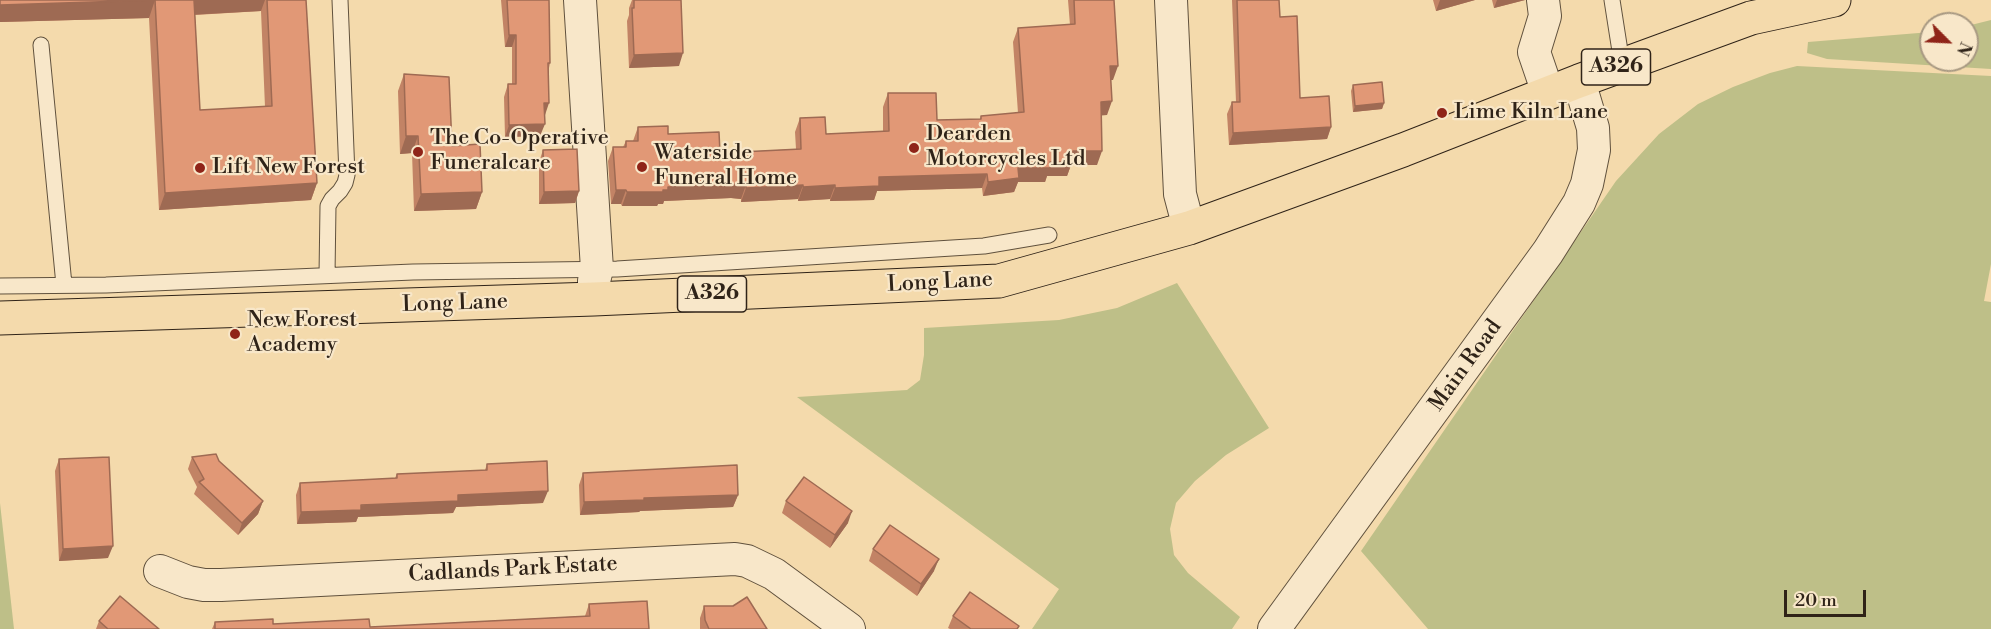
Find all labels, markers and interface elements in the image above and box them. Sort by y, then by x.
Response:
north arrow [1919,12,1979,72]
text: N [1952,39,1975,58]
road number: A326 [1582,49,1650,85]
place label: Lime Kiln Lane [1454,100,1608,126]
marker: Lime Kiln Lane [1435,106,1449,120]
place label: Dearden Motorcycles Ltd [926,122,1086,174]
place label: The Co-Operative Funeralcare [430,126,609,178]
place label: Waterside Funeral Home [654,141,797,192]
marker: Dearden Motorcycles Ltd [907,141,921,155]
marker: The Co-Operative Funeralcare [411,145,425,159]
place label: Lift New Forest [212,155,365,181]
marker: Waterside Funeral Home [635,160,649,174]
marker: Lift New Forest [193,161,207,175]
street label: Long Lane [886,267,994,299]
road number: A326 [678,276,746,312]
street label: Long Lane [402,289,508,319]
place label: New Forest Academy [247,308,357,360]
street label: Main Road [1424,315,1508,417]
marker: New Forest Academy [228,327,242,341]
street label: Cadlands Park Estate [408,551,618,589]
scale bar [1787,578,1870,616]
text: 20 m [1795,589,1837,612]

